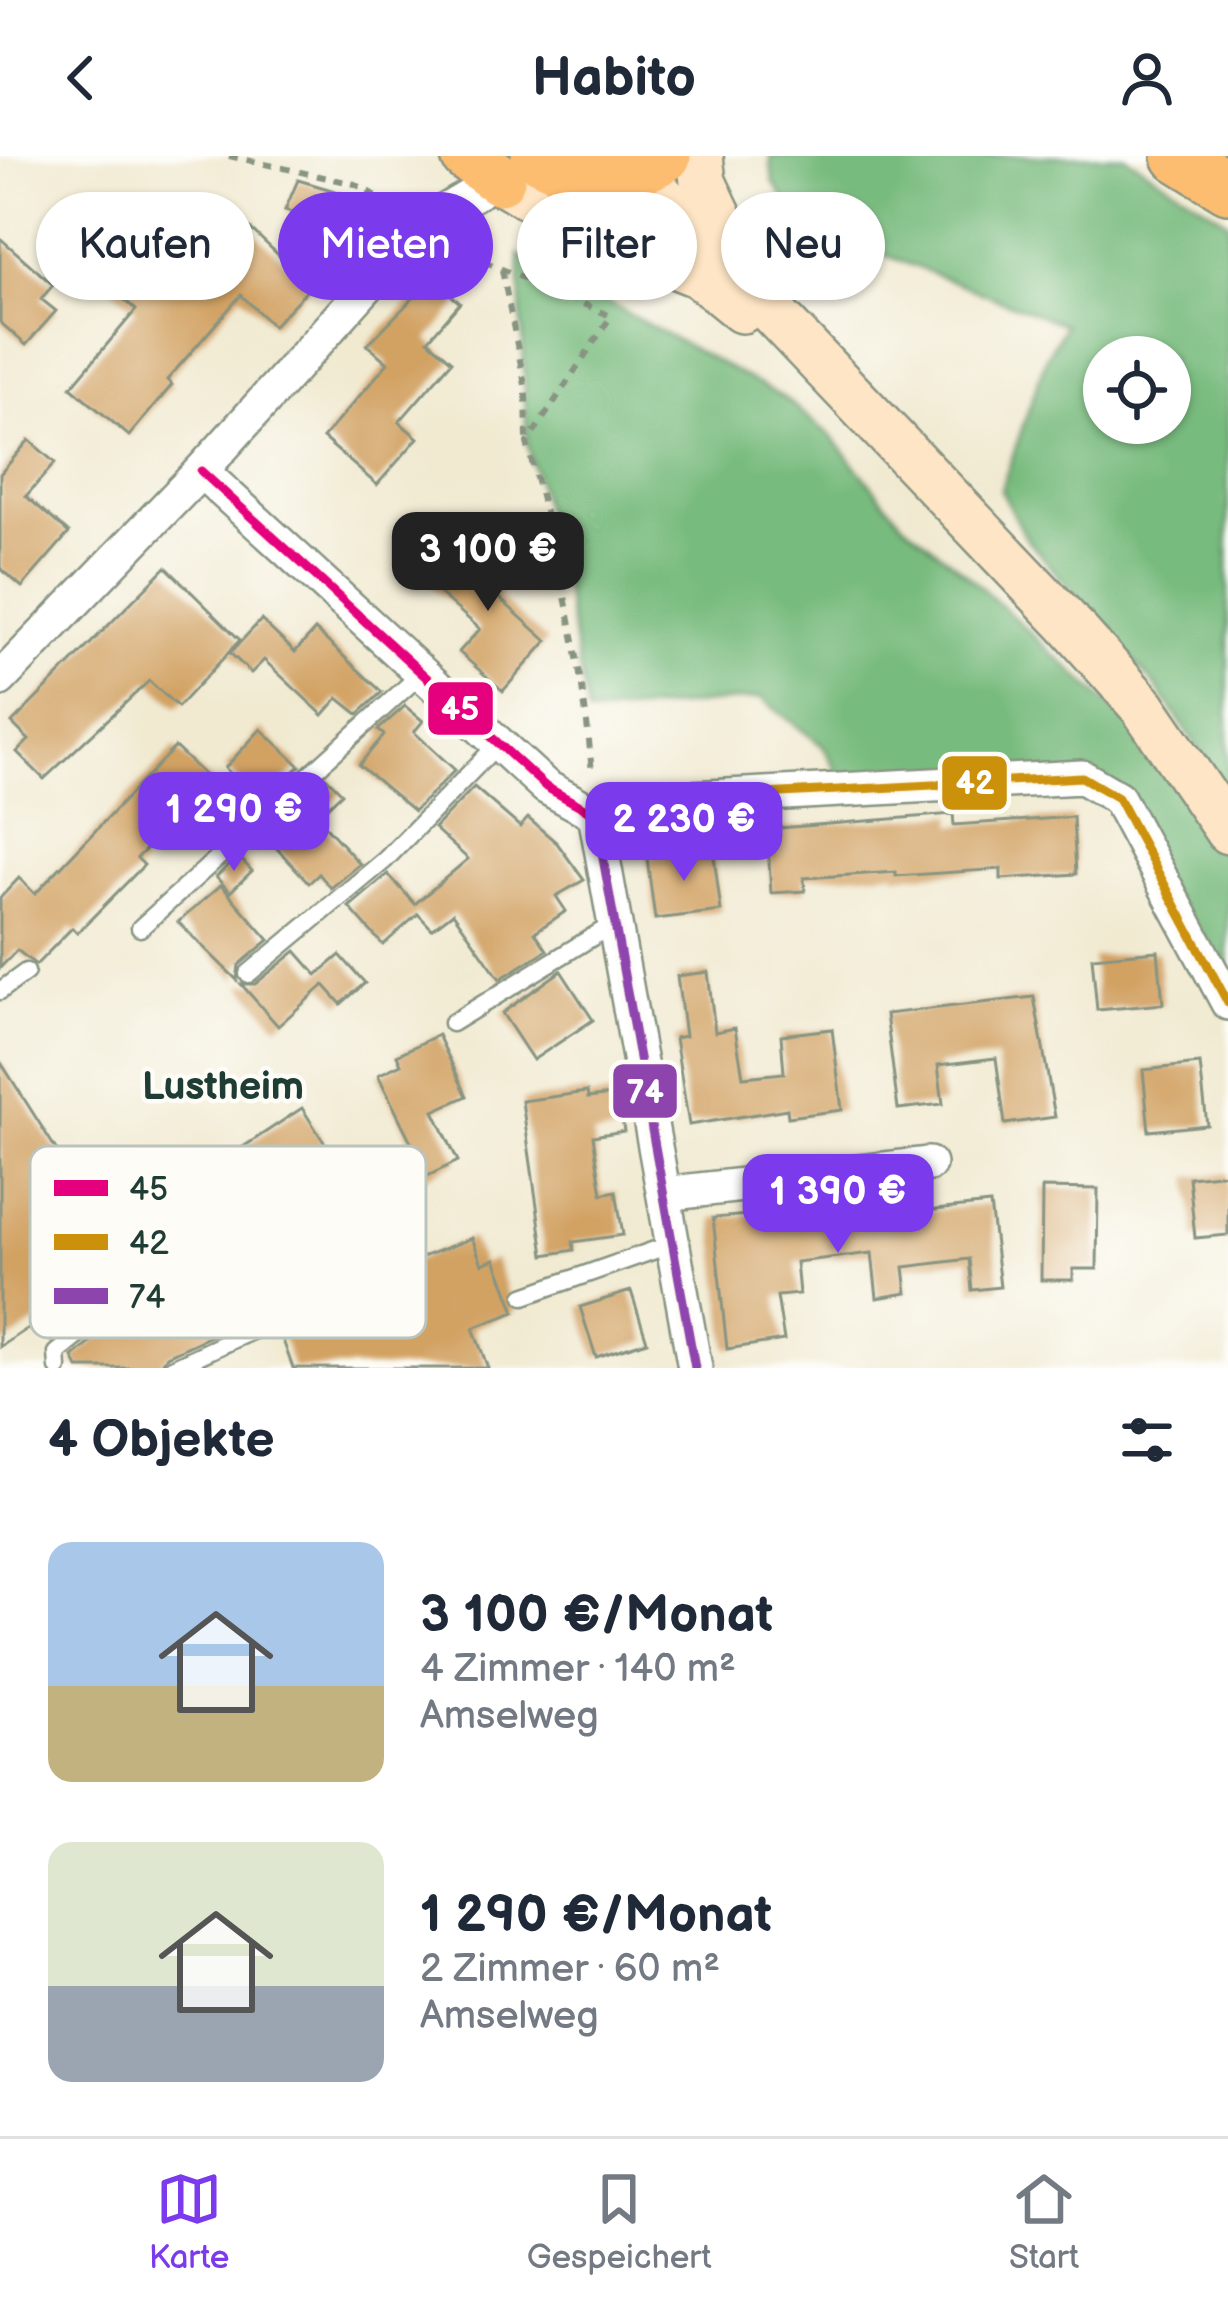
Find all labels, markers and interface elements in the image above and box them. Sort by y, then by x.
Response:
icon: back [48,45,114,111]
icon: person [1114,45,1180,111]
text: Habito [532,46,696,111]
chip: Kaufen [36,192,254,300]
chip: Mieten [278,192,493,300]
chip: Filter [517,192,697,300]
chip: Neu [721,192,885,300]
map controls [1083,336,1191,444]
button: locate [1083,336,1191,444]
pin: 3 100 € [377,512,599,614]
text: 3 100 € [419,527,557,574]
line badge: 45 [426,680,495,737]
text: 45 [441,690,479,730]
line badge: 42 [940,754,1009,812]
text: 42 [955,764,995,804]
pin: 1 290 € [123,772,345,874]
pin: 2 230 € [573,782,795,884]
text: 1 290 € [165,787,303,834]
text: 2 230 € [612,797,756,844]
line badge: 74 [611,1062,679,1120]
district label: Lustheim [142,1064,304,1111]
text: 74 [626,1073,664,1113]
legend [30,1146,426,1338]
pin: 1 390 € [727,1154,949,1256]
text: 1 390 € [770,1169,906,1216]
text: 45 [129,1170,168,1210]
text: 42 [129,1224,169,1264]
text: 74 [129,1278,165,1318]
icon: filters [1114,1407,1180,1473]
text: 4 Objekte [48,1410,275,1471]
text: 3 100 €/Monat [420,1585,773,1646]
icon: home [144,1590,288,1734]
text: 4 Zimmer · 140 m² [420,1646,736,1693]
text: Amselweg [420,1693,599,1740]
text: 1 290 €/Monat [420,1885,772,1946]
icon: home [144,1890,288,2034]
text: 2 Zimmer · 60 m² [420,1946,720,1993]
text: Amselweg [420,1993,599,2040]
tab: Karte [149,2166,229,2278]
tab: Gespeichert [527,2166,712,2278]
tab: Start [1009,2166,1079,2278]

